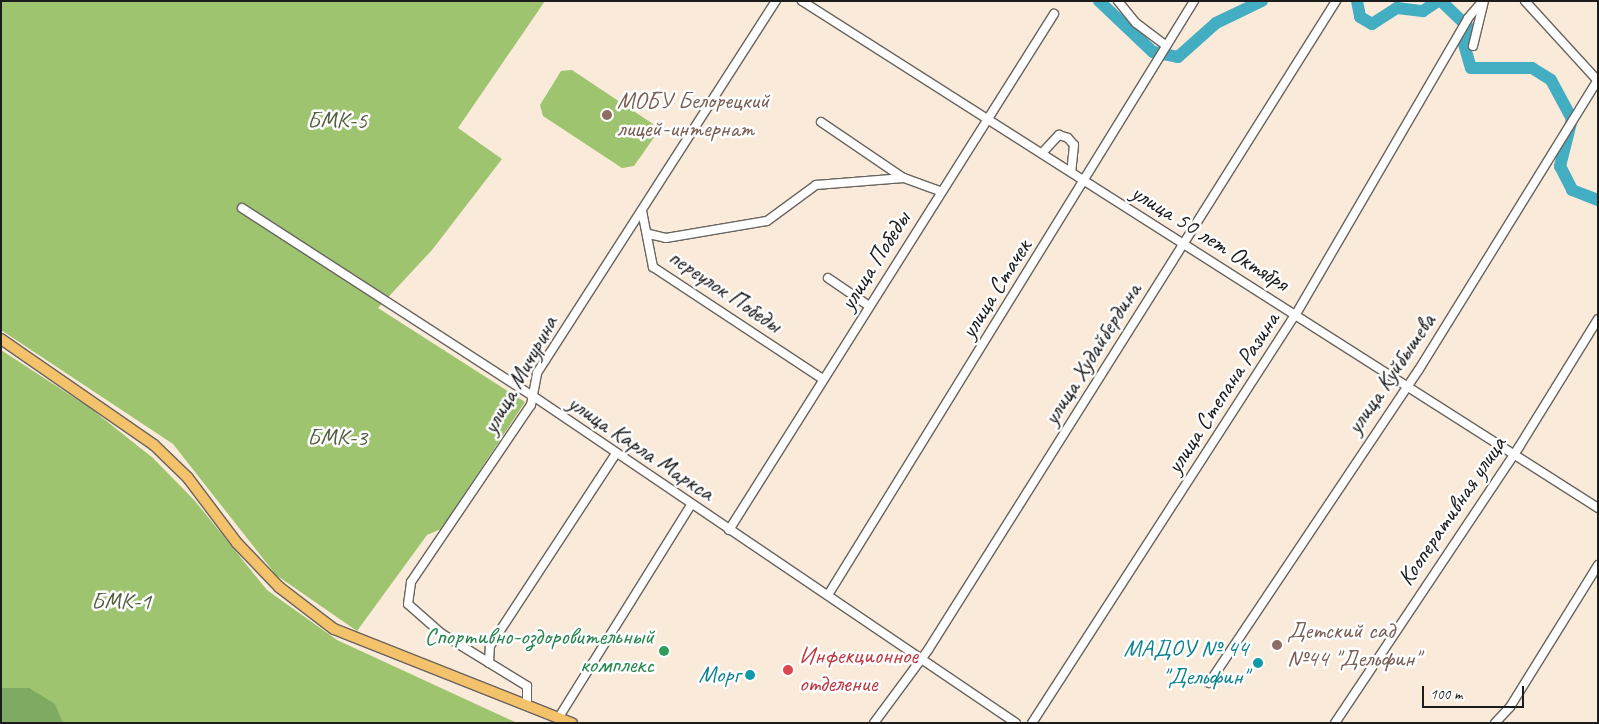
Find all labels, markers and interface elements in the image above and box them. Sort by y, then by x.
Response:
place label: МОБУ Белорецкий лицей-интернат [617,87,769,143]
park label: БМК-5 [307,107,367,135]
marker: МОБУ Белорецкий лицей-интернат [601,109,613,121]
street label: улица 50 лет Октября [1124,177,1296,299]
street label: улица Победы [834,207,916,315]
street label: улица Стачек [954,234,1038,344]
street label: переулок Победы [663,242,787,340]
street label: улица Худайбердина [1037,278,1147,430]
street label: улица Степана Разина [1160,307,1286,479]
street label: улица Куйбышева [1340,308,1442,440]
street label: улица Мичурина [476,311,564,439]
street label: улица Карла Маркса [563,389,719,507]
park label: БМК-3 [307,424,367,452]
street label: Кооперативная улица [1391,430,1513,592]
park label: БМК-1 [91,588,151,616]
place label: Детский сад №44 "Дельфин" [1287,617,1420,673]
place label: Спортивно-оздоровительный комплекс [424,623,654,679]
place label: МАДОУ № 44 "Дельфин" [1124,635,1248,691]
marker: Детский сад №44 "Дельфин" [1271,639,1283,651]
place label: Инфекционное отделение [799,642,918,698]
marker: Спортивно-оздоровительный комплекс [658,645,670,657]
marker: МАДОУ № 44 "Дельфин" [1252,657,1264,669]
place label: Морг [698,661,740,689]
marker: Инфекционное отделение [781,663,795,677]
marker: Морг [744,669,756,681]
scale bar [1424,676,1526,708]
text: 100 m [1430,685,1462,704]

